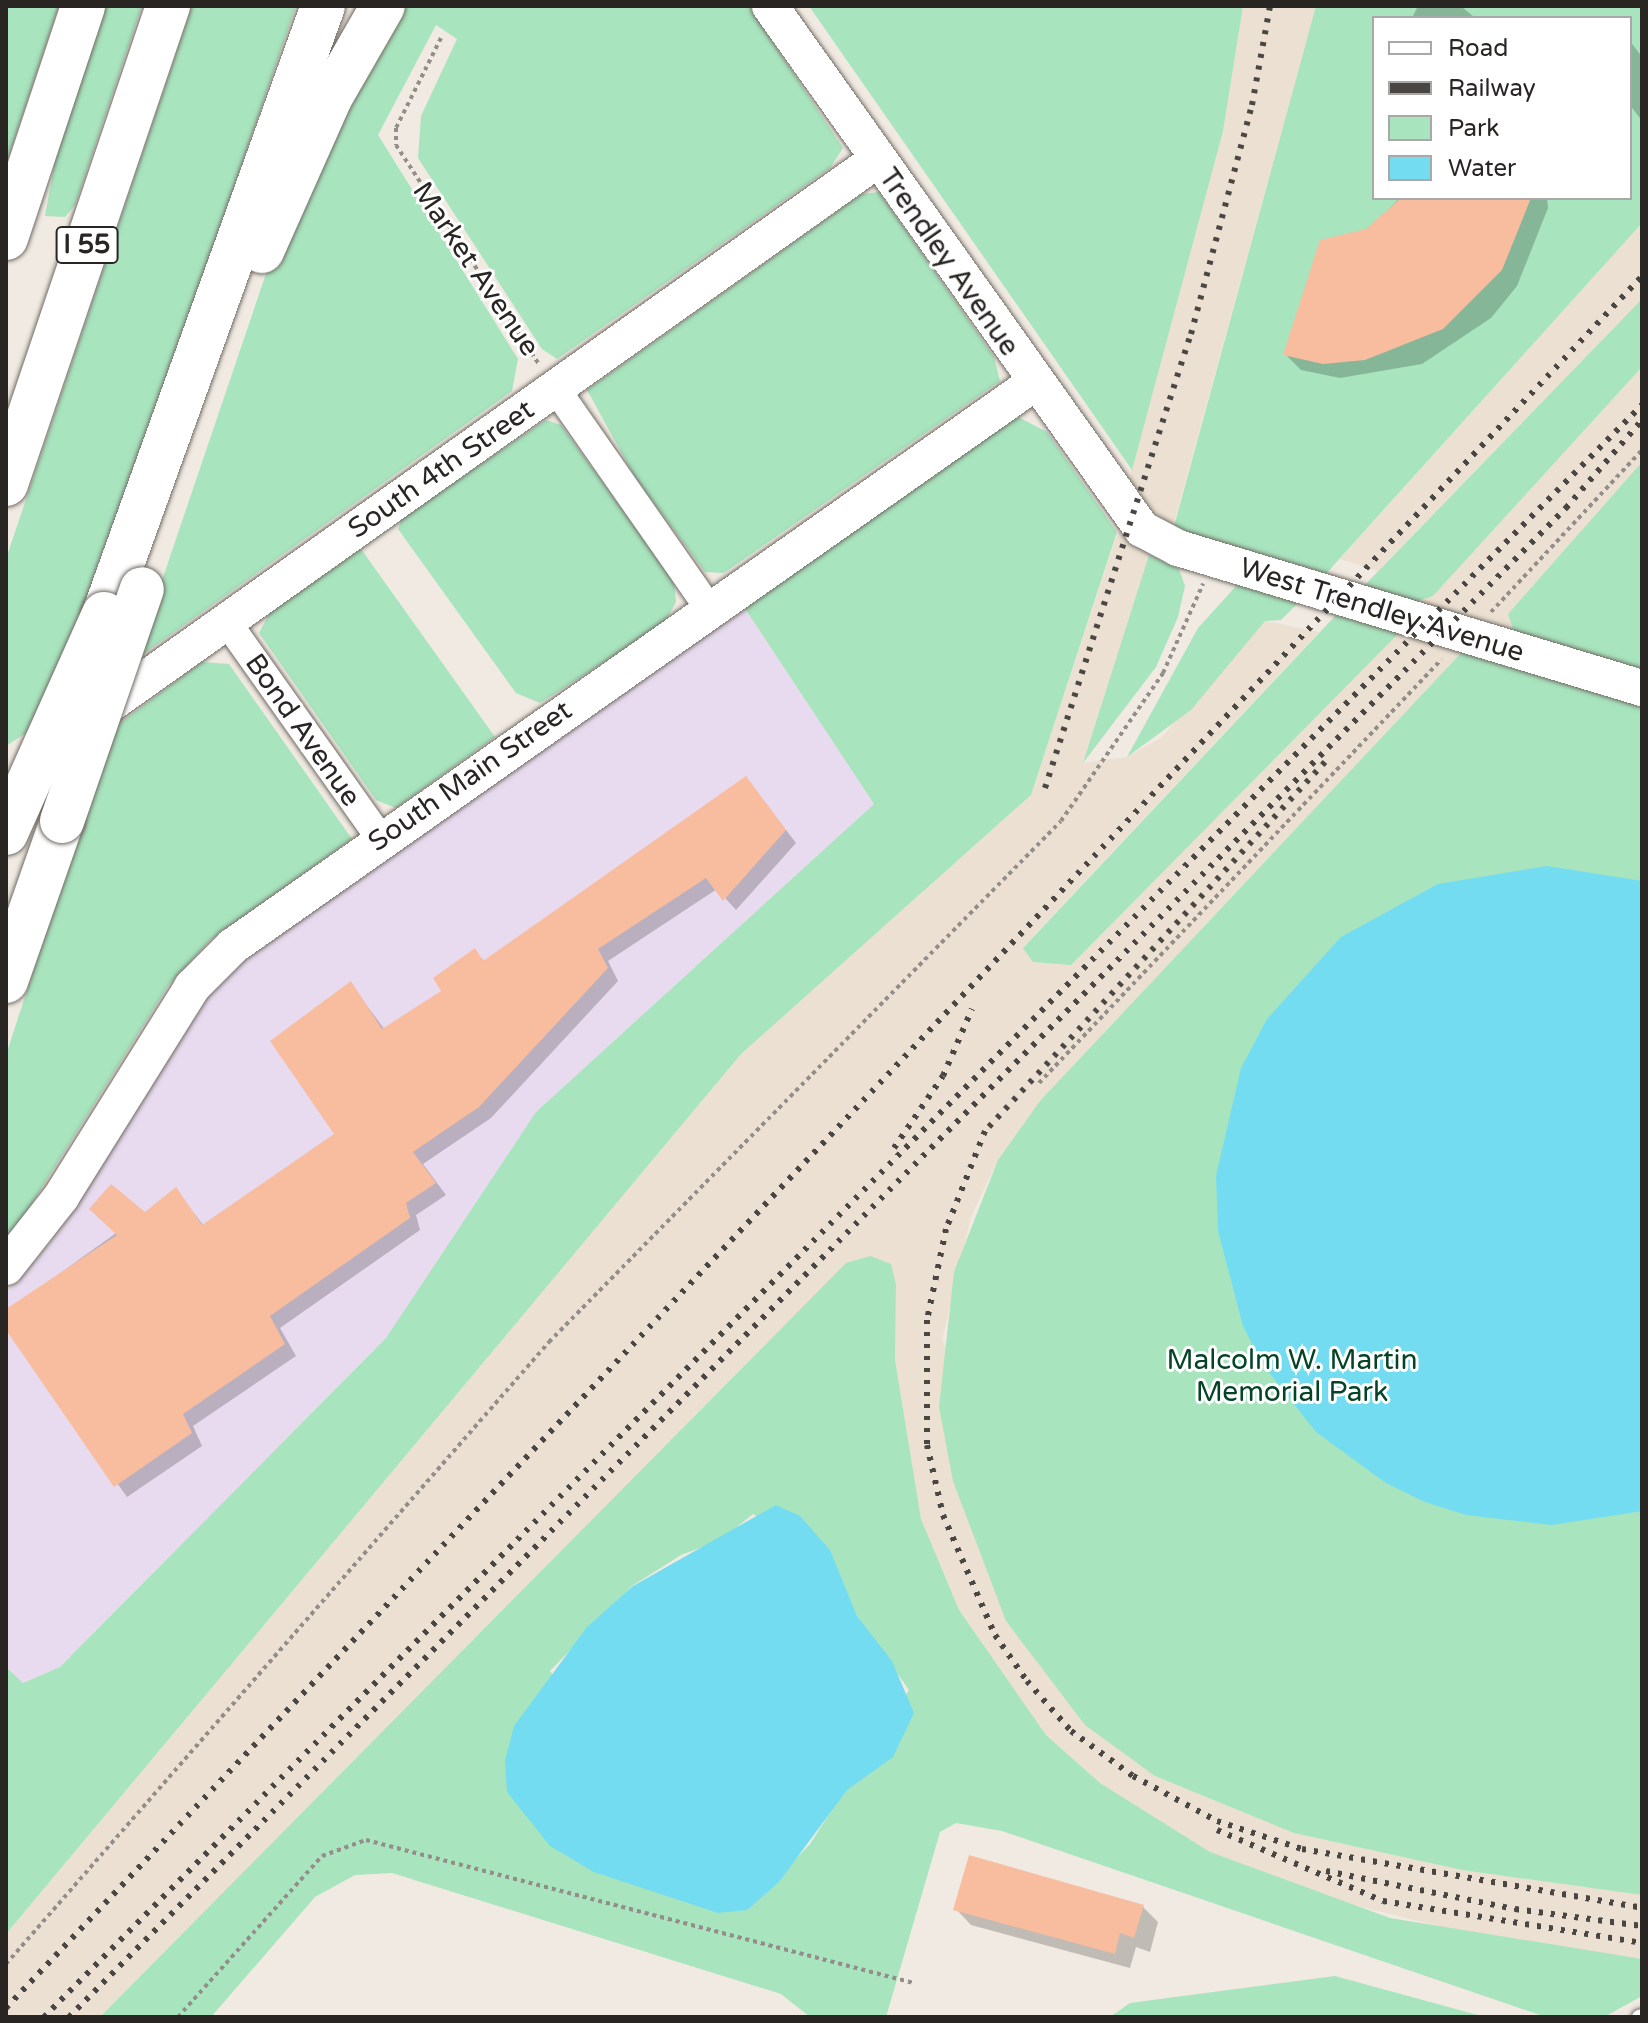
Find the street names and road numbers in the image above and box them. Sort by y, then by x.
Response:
street label: Trendley Avenue [872,162,1026,362]
street label: Market Avenue [405,176,547,362]
road number: I 55 [55,223,119,267]
street label: South 4th Street [342,392,540,546]
street label: West Trendley Avenue [1236,551,1528,669]
street label: Bond Avenue [238,647,368,813]
street label: South Main Street [362,693,578,859]

